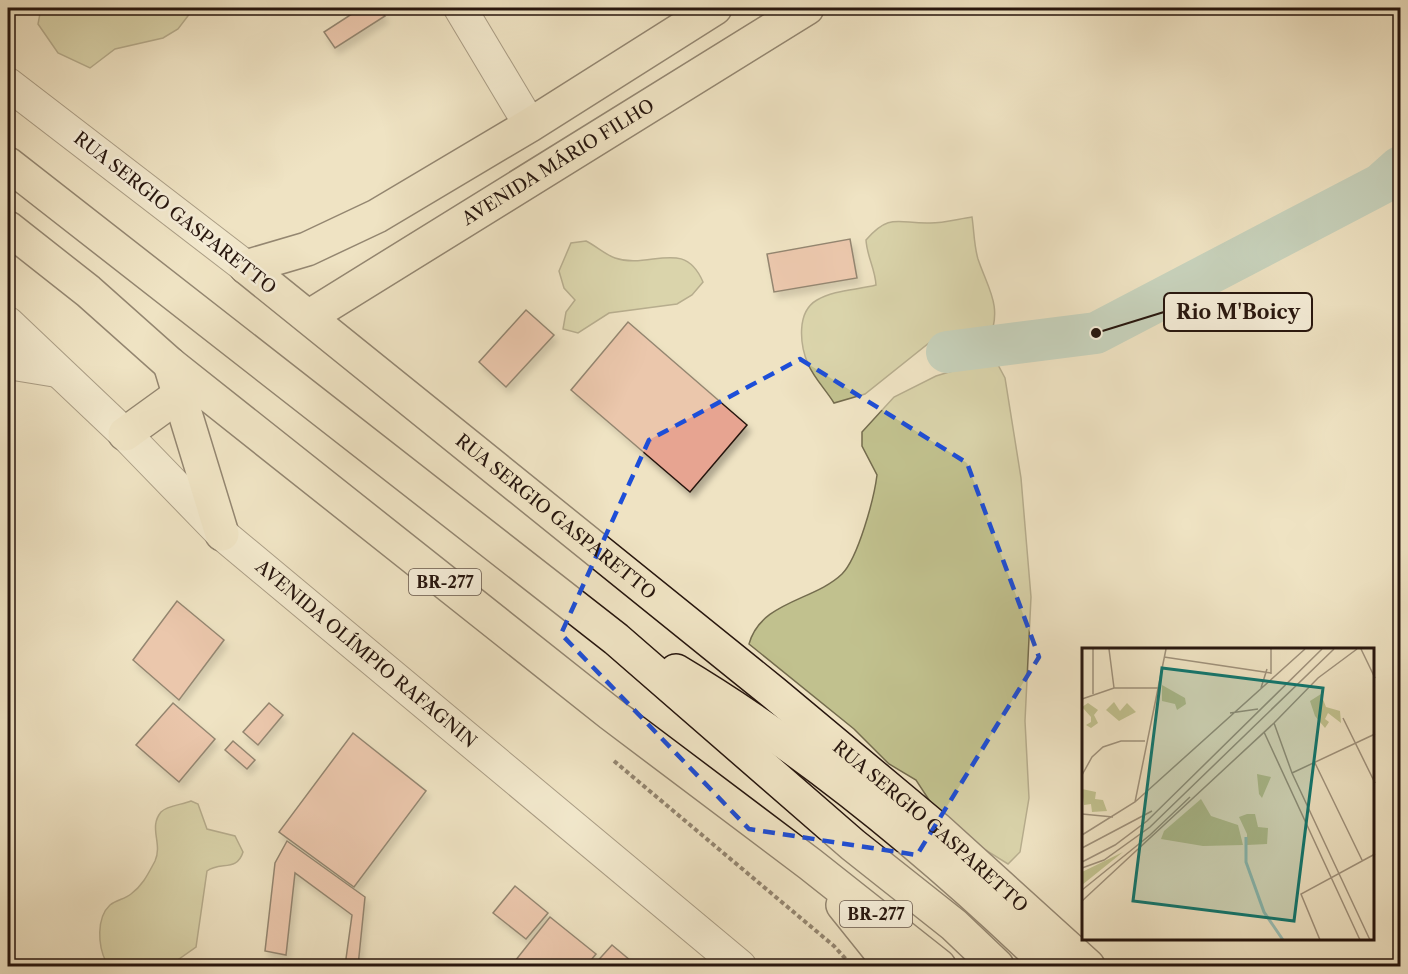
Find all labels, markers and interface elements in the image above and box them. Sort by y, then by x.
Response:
street label: AVENIDA MÁRIO FILHO [457,94,658,231]
street label: RUA SERGIO GASPARETTO [69,127,281,299]
callout: Rio M'Boicy [1164,293,1312,331]
text: Rio M'Boicy [1176,300,1301,324]
street label: RUA SERGIO GASPARETTO [451,430,660,604]
street label: AVENIDA OLÍMPIO RAFAGNIN [250,555,481,753]
road number: BR-277 [409,569,481,595]
inset map [1082,648,1375,941]
street label: RUA SERGIO GASPARETTO [828,736,1032,917]
road number: BR-277 [840,901,912,927]

